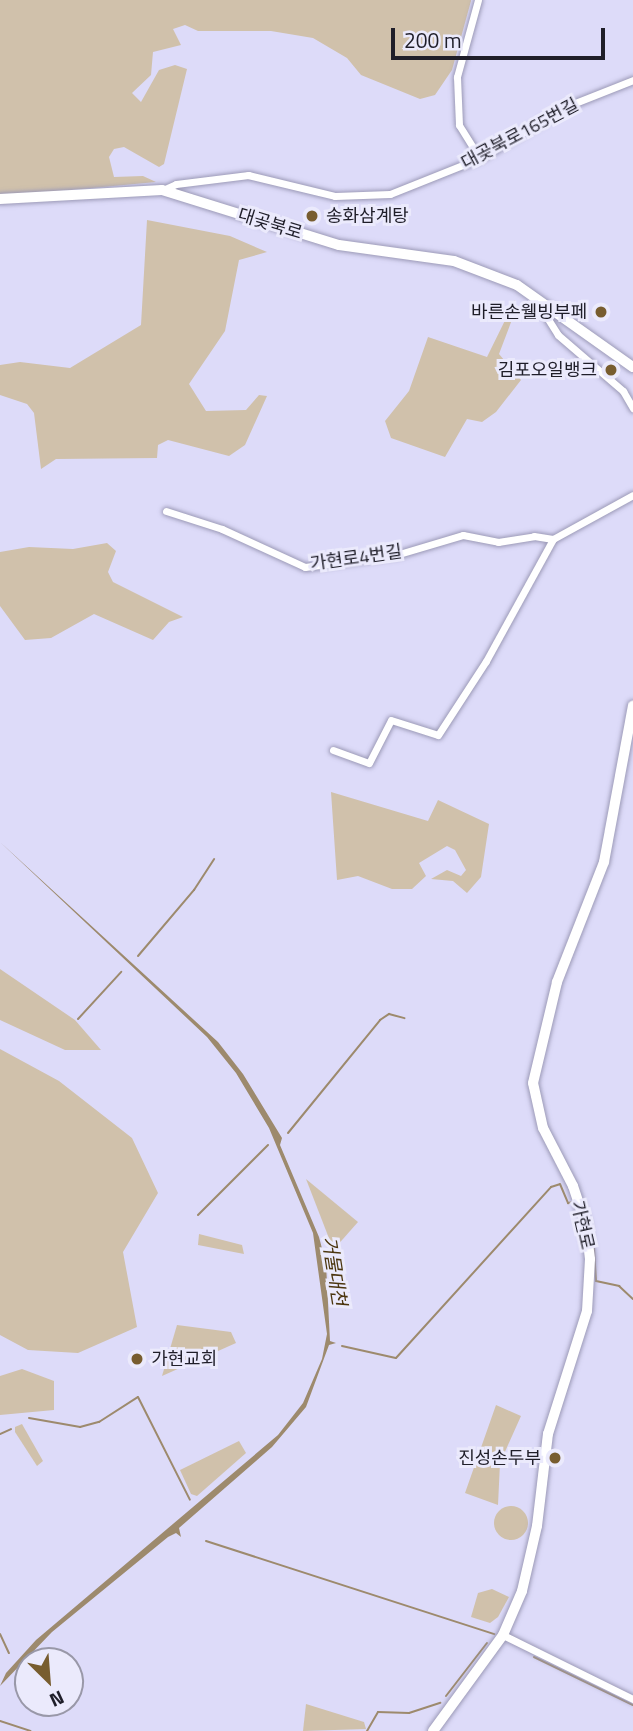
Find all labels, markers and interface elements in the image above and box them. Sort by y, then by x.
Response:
scale bar [395,14,608,58]
text: 200 m [404,24,461,56]
street label: 대곶북로165번길 [458,94,582,174]
street label: 대곶북로 [235,204,305,244]
place label: 송화삼계탕 [326,205,409,227]
marker: 송화삼계탕 [304,208,320,224]
place label: 바른손웰빙부페 [471,301,587,323]
marker: 바른손웰빙부페 [593,304,609,320]
place label: 김포오일뱅크 [498,359,597,381]
marker: 김포오일뱅크 [603,362,619,378]
street label: 가현로4번길 [309,541,403,575]
street label: 가현로 [566,1198,598,1252]
water label: 거물대천 [318,1235,352,1307]
place label: 가현교회 [151,1348,217,1370]
marker: 가현교회 [129,1351,145,1367]
place label: 진성손두부 [458,1447,541,1469]
marker: 진성손두부 [547,1450,563,1466]
north arrow [14,1647,84,1717]
text: N [45,1684,69,1716]

